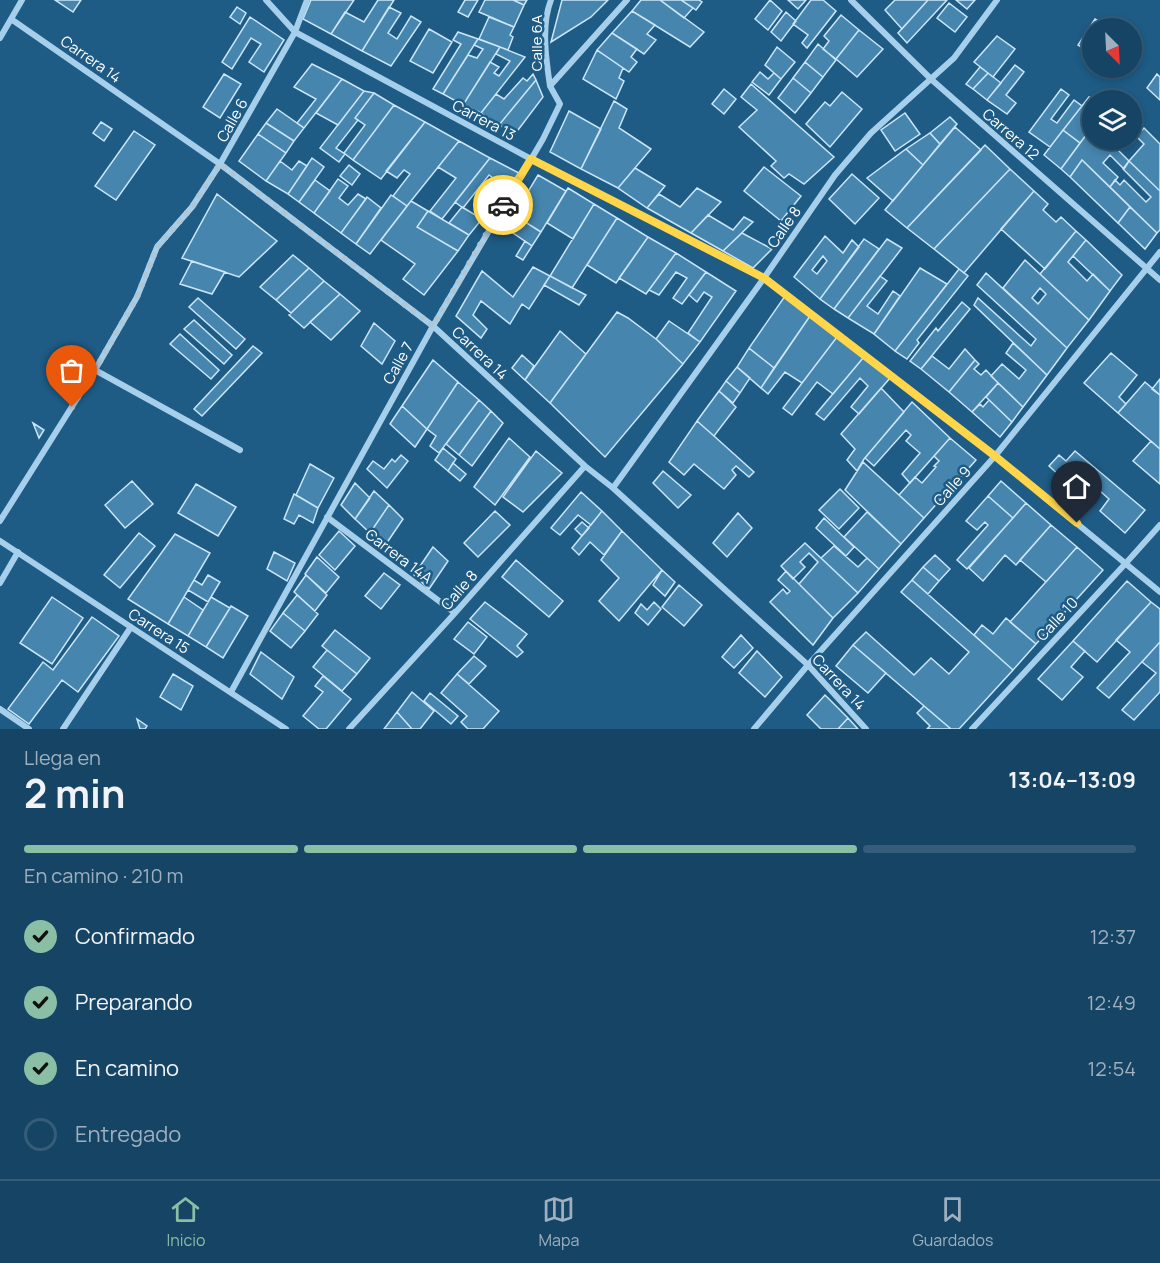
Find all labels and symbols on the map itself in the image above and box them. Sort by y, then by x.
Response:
street label: Calle 6A [526,14,547,71]
north arrow [1082,18,1142,78]
street label: Carrera 14 [56,30,126,88]
street label: Calle 6 [211,94,253,146]
street label: Carrera 13 [449,95,519,145]
street label: Carrera 12 [978,103,1044,165]
courier [473,175,533,235]
street label: Calle 8 [762,202,806,252]
street label: Carrera 14 [447,322,513,385]
street label: Calle 7 [378,338,418,388]
pin [46,345,97,407]
street label: Calle 9 [928,461,976,511]
pin [1051,461,1102,523]
street label: Carrera 14A [361,524,437,589]
street label: Calle 8 [436,566,482,614]
street label: Calle 10 [1031,593,1083,645]
street label: Carrera 15 [124,603,194,659]
street label: Carrera 14 [808,649,871,715]

